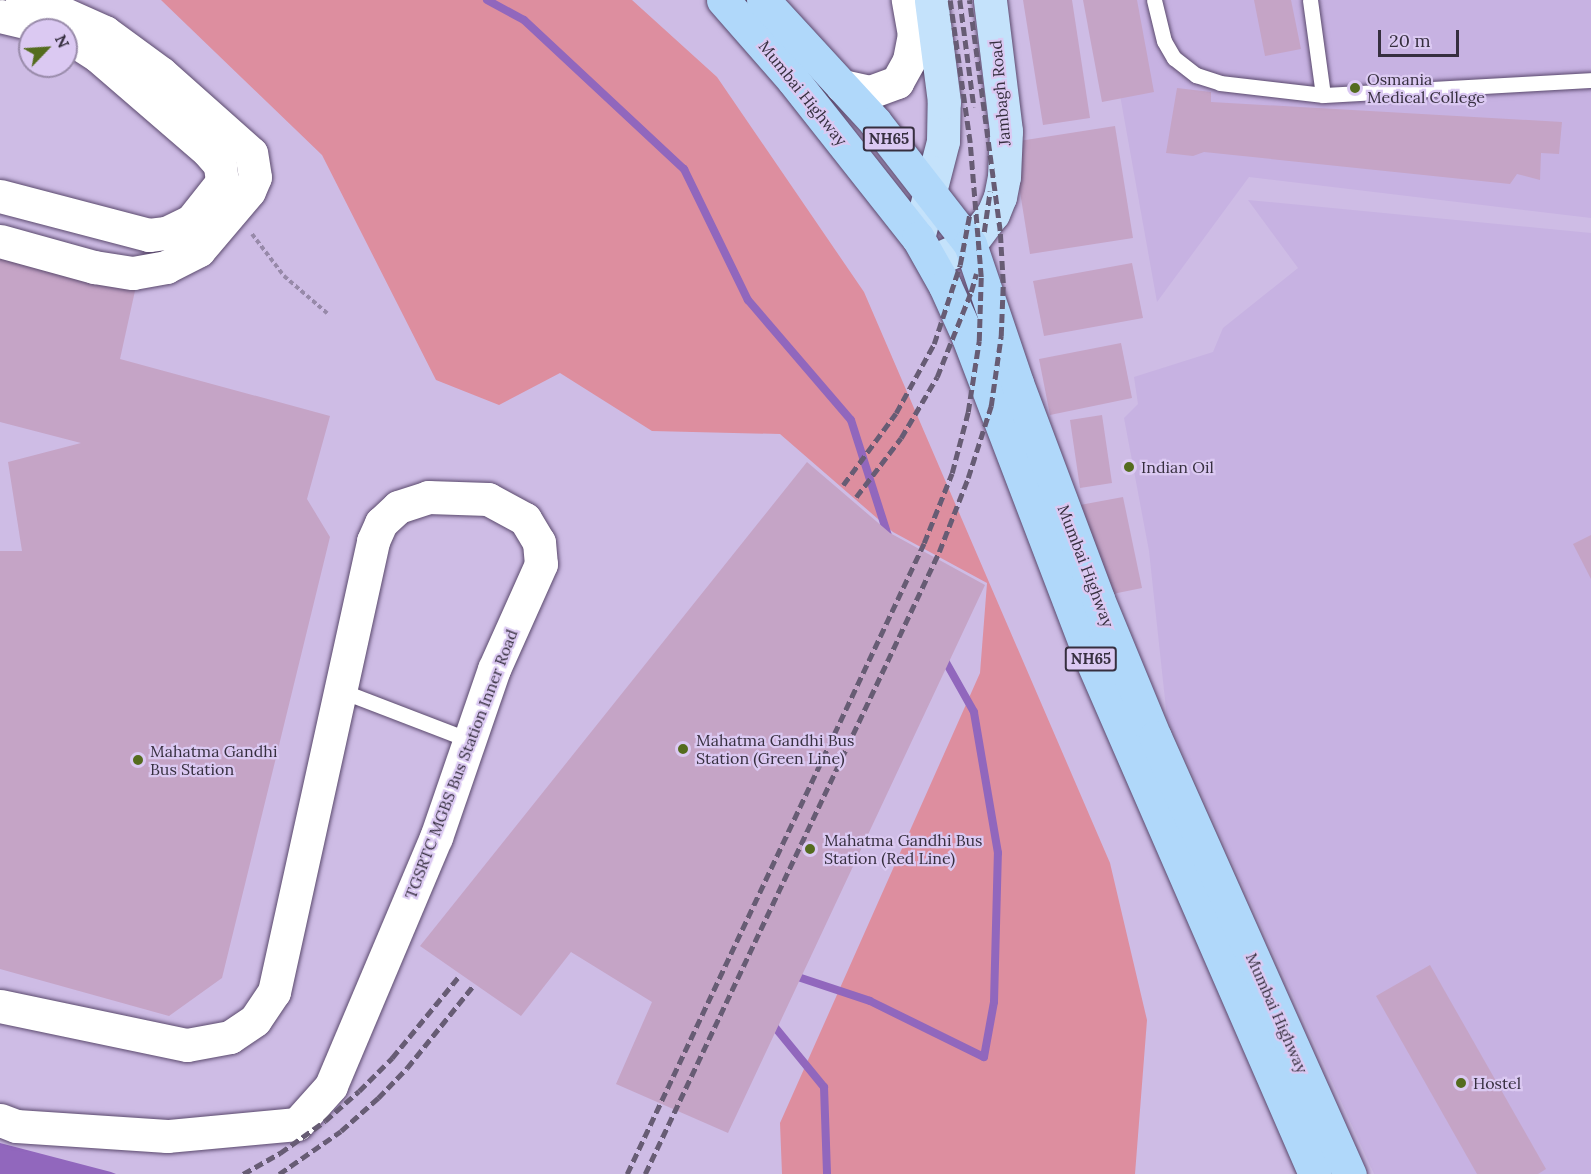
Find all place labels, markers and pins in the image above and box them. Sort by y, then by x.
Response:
place label: Osmania Medical College [1367,69,1485,107]
marker: Osmania Medical College [1348,81,1362,95]
place label: Indian Oil [1141,457,1214,477]
marker: Indian Oil [1122,460,1136,474]
place label: Mahatma Gandhi Bus Station (Green Line) [696,730,854,768]
marker: Mahatma Gandhi Bus Station (Green Line) [674,740,692,758]
place label: Mahatma Gandhi Bus Station [150,741,277,779]
marker: Mahatma Gandhi Bus Station [131,753,145,767]
place label: Mahatma Gandhi Bus Station (Red Line) [824,830,982,868]
marker: Mahatma Gandhi Bus Station (Red Line) [801,840,819,858]
place label: Hostel [1473,1073,1521,1093]
marker: Hostel [1454,1076,1468,1090]

